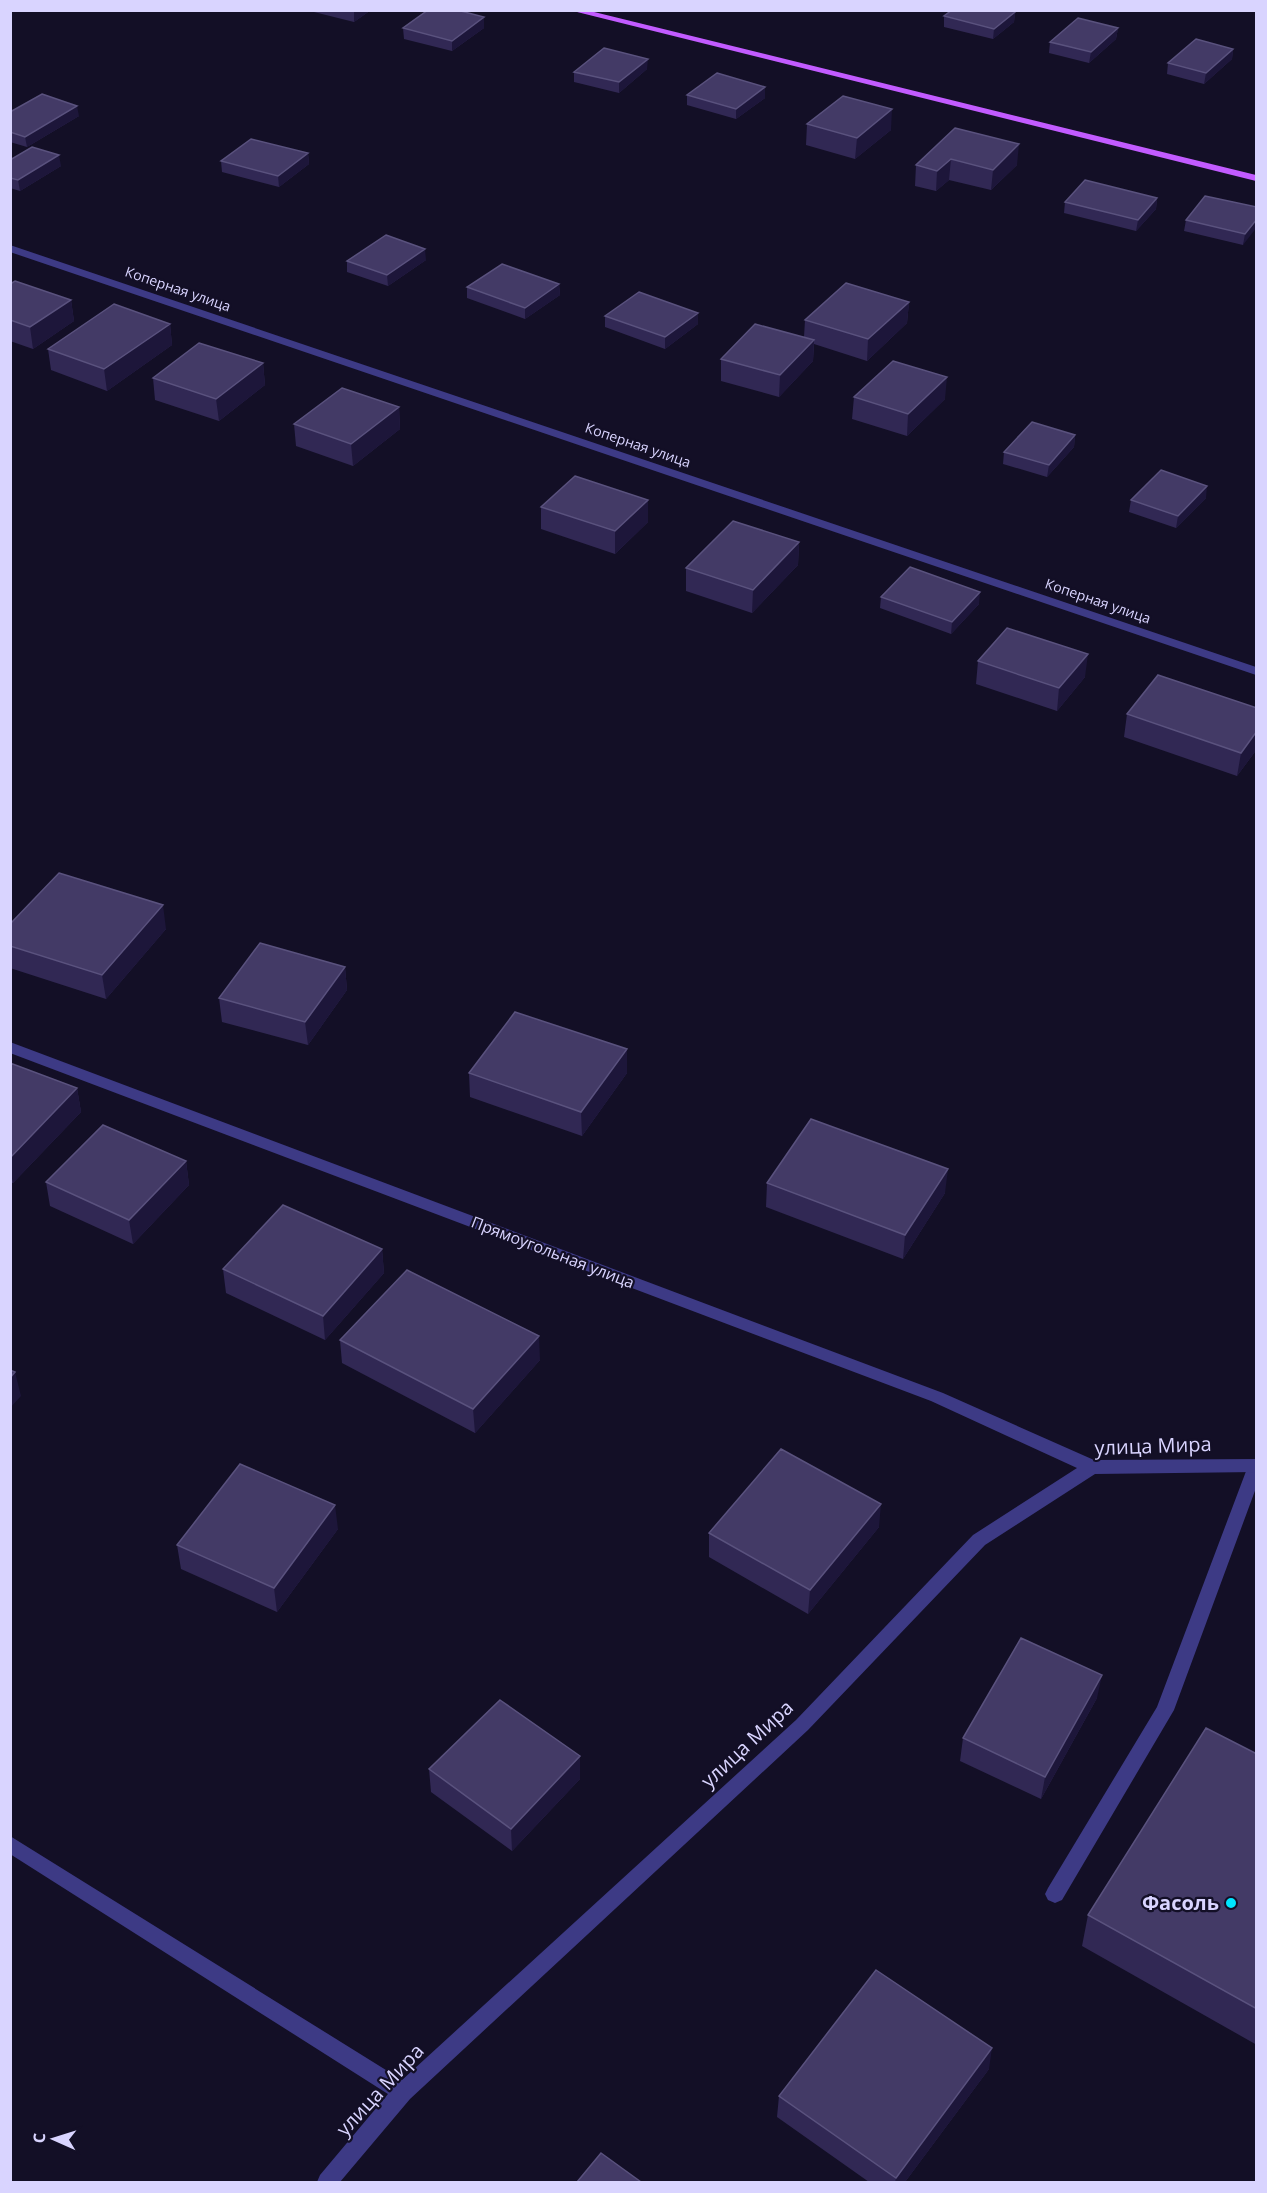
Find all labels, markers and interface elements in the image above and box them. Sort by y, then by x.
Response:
street label: Коперная улица [123,262,234,316]
street label: Коперная улица [583,418,694,472]
street label: Коперная улица [1043,574,1154,628]
street label: Прямоугольная улица [468,1211,638,1293]
street label: улица Мира [1094,1430,1212,1461]
street label: улица Мира [695,1694,799,1793]
place label: Фасоль [1142,1889,1219,1916]
marker: Фасоль [1224,1896,1238,1910]
street label: улица Мира [330,2038,429,2142]
north arrow [24,2109,84,2169]
text: С [28,2133,50,2144]

